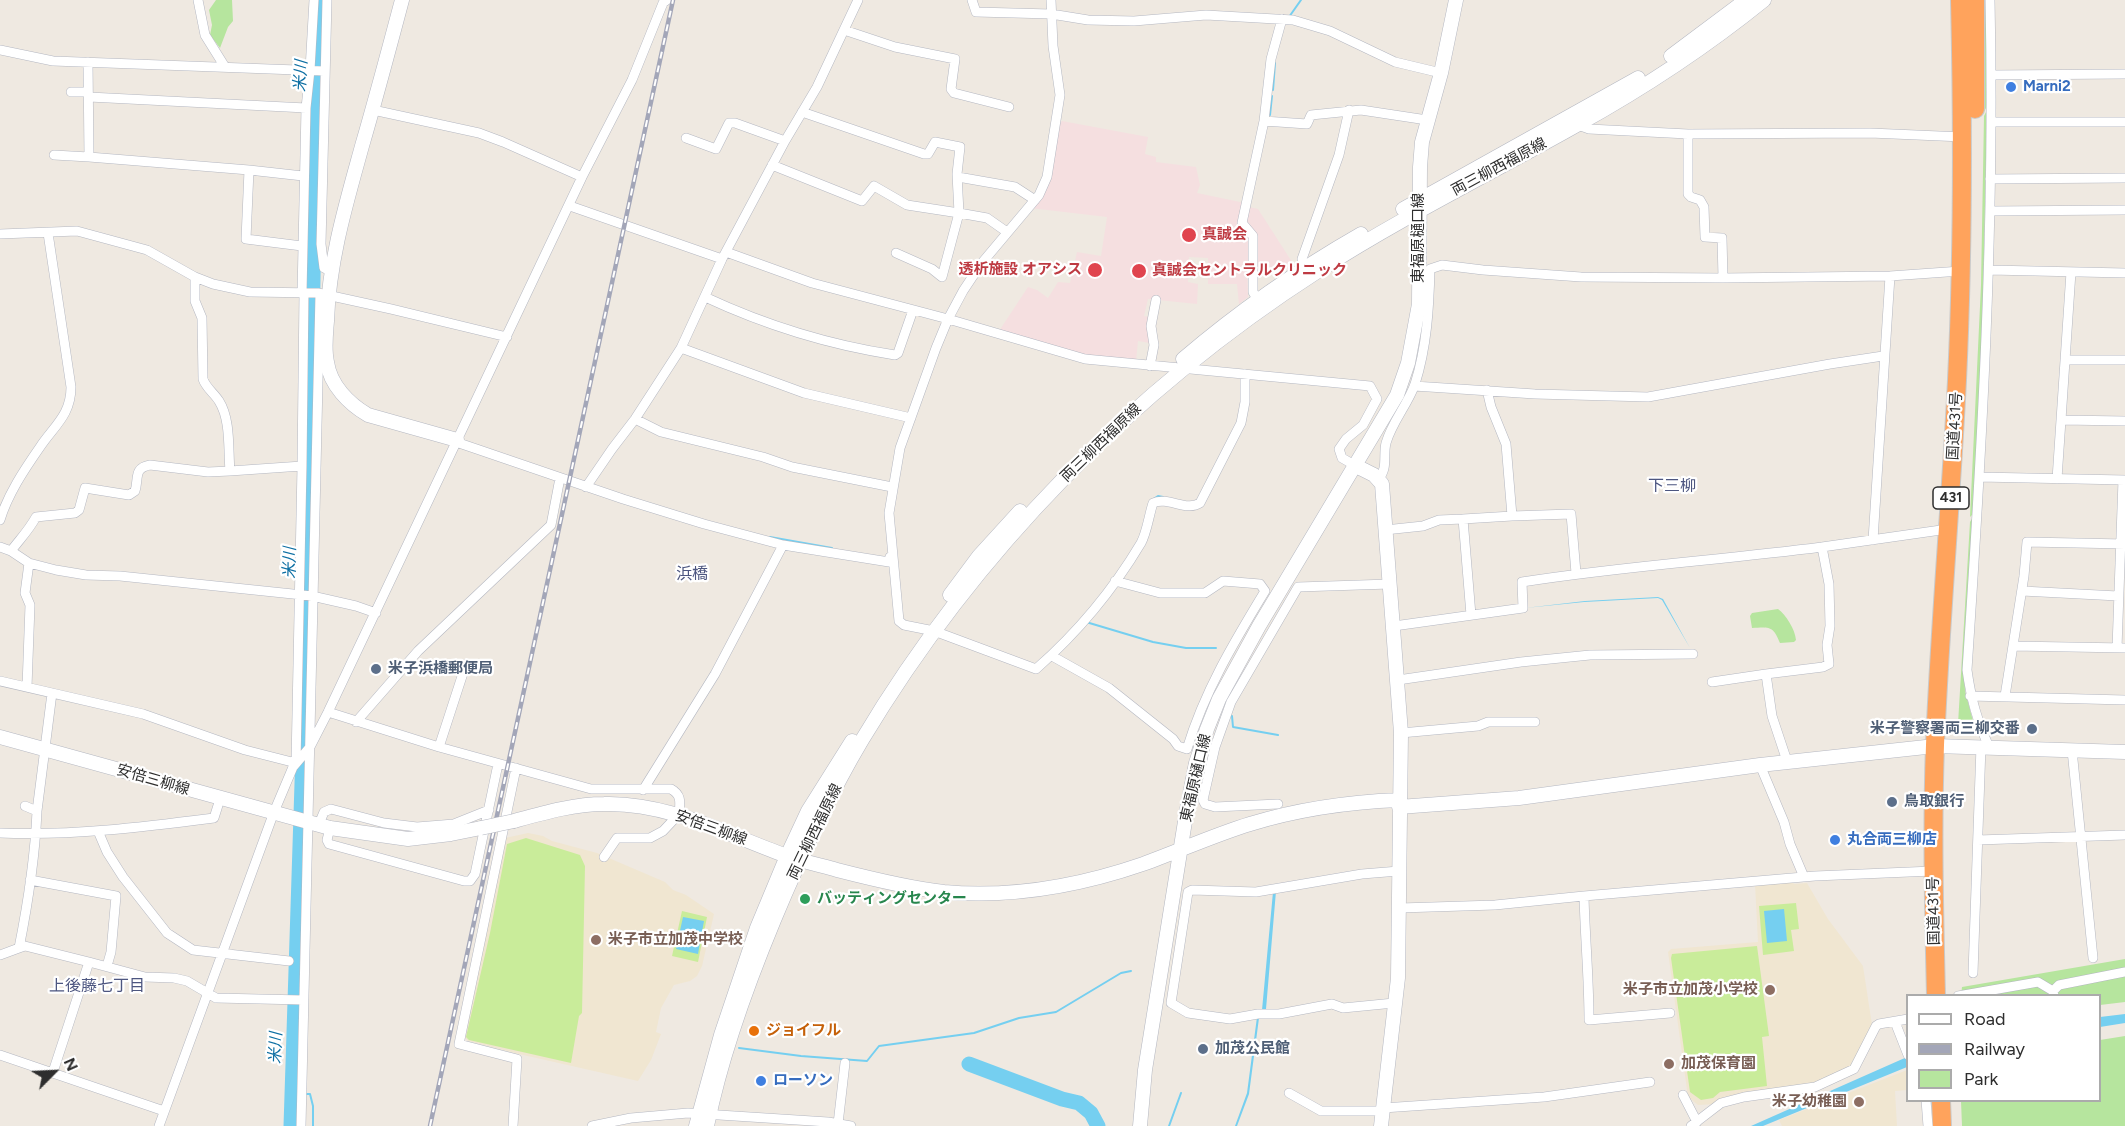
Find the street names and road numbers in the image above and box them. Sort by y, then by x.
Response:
street label: 両三柳西福原線 [1448,134,1550,200]
street label: 東福原樋口線 [1410,193,1428,283]
street label: 国道431号 [1944,391,1966,461]
street label: 両三柳西福原線 [1057,400,1145,486]
road number: 431 [1933,487,1969,509]
street label: 東福原樋口線 [1177,732,1215,824]
street label: 安倍三柳線 [114,761,192,799]
street label: 両三柳西福原線 [784,781,846,883]
street label: 安倍三柳線 [673,807,749,849]
street label: 国道431号 [1924,877,1944,945]

